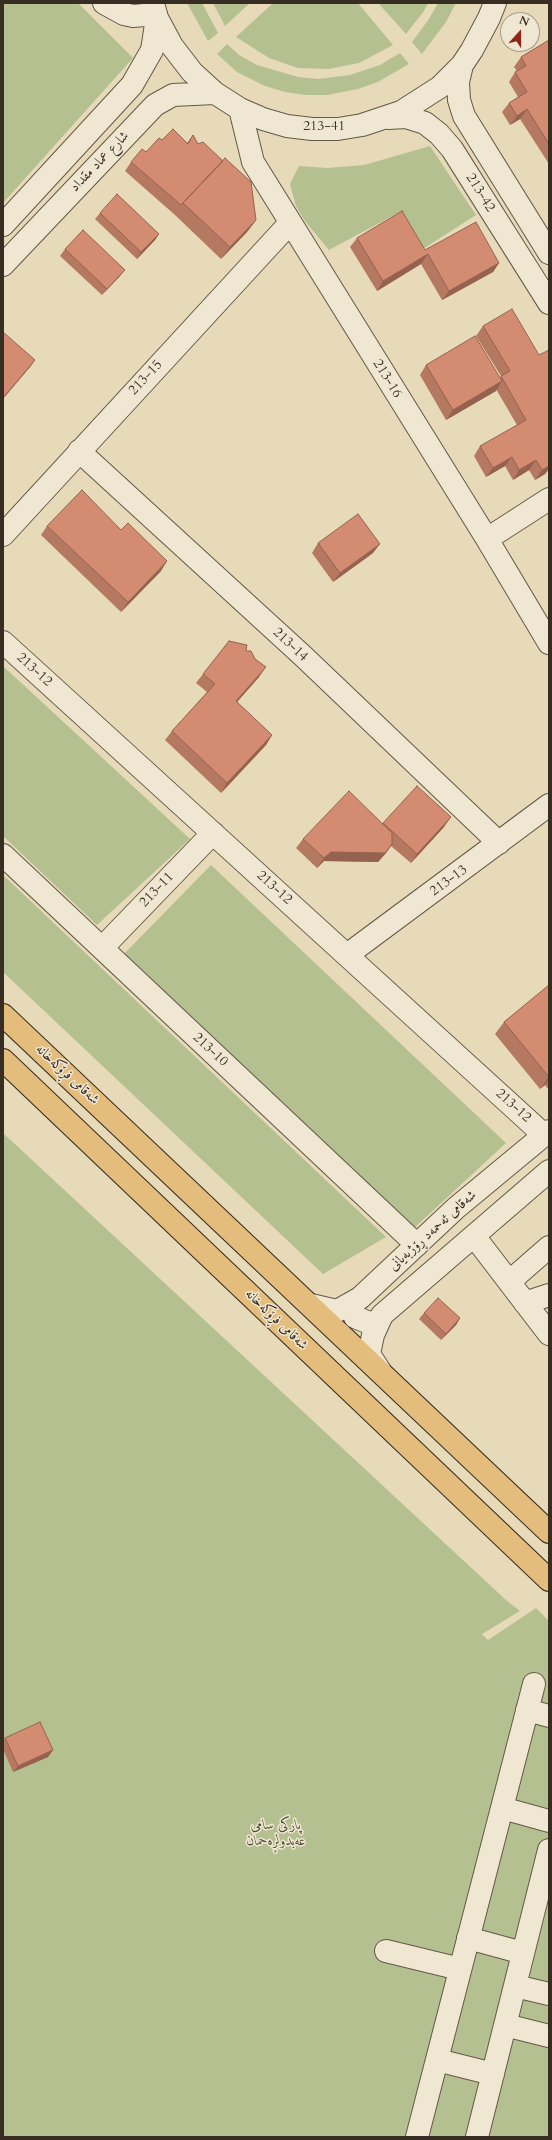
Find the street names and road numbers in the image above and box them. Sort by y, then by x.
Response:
street label: 213-41 [303,119,345,135]
street label: شارع عماد مقداد [67,128,133,196]
street label: 213-42 [462,171,498,215]
street label: 213-15 [126,357,166,399]
street label: 213-16 [369,357,405,401]
street label: 213-14 [269,625,311,665]
street label: 213-12 [13,650,55,690]
street label: 213-13 [427,862,471,900]
street label: 213-12 [253,868,295,908]
street label: 213-11 [136,869,178,911]
street label: 213-10 [189,1030,231,1070]
street label: شەقامی فڕۆکەخانە [32,1041,102,1109]
street label: 213-12 [492,1086,534,1126]
street label: شەقامی ئەحمەد ڕۆژبەیانی [386,1187,480,1275]
street label: شەقامی فڕۆکەخانە [241,1286,311,1354]

